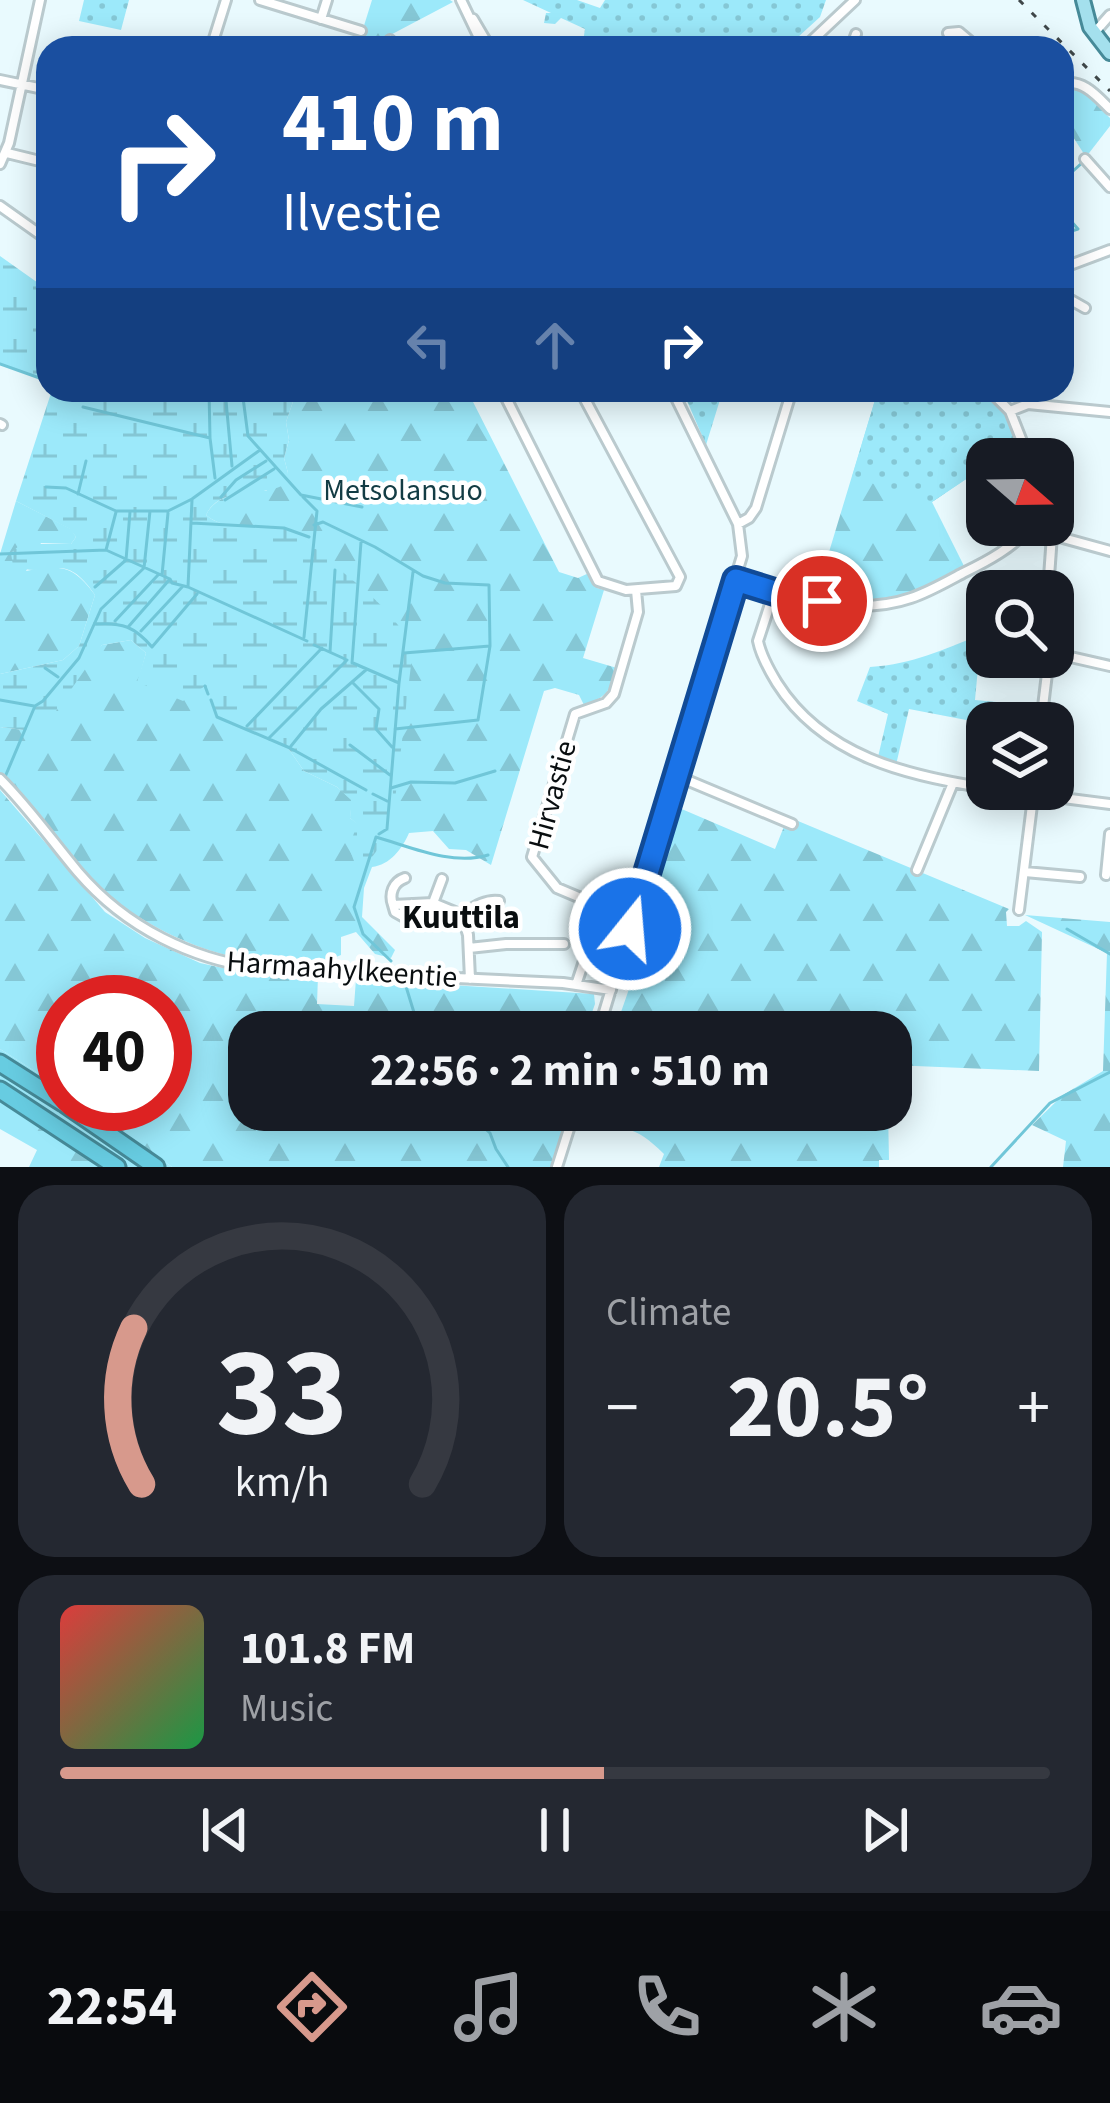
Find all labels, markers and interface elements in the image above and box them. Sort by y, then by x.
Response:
text: 410 m [282,64,504,184]
icon: right [84,84,240,240]
text: Ilvestie [282,175,442,252]
icon: left [396,312,462,378]
icon: ahead [522,312,588,378]
icon: right [648,312,714,378]
north arrow [966,438,1074,546]
map controls [966,438,1074,810]
park label: Metsolansuo [323,469,483,512]
pin [771,550,873,652]
icon: arrive [789,568,855,634]
button: search [966,570,1074,678]
button: layers [966,702,1074,810]
street label: Hirvastie [517,736,588,854]
position arrow [567,866,693,992]
district label: Kuuttila [402,894,520,941]
street label: Harmaahylkeentie [225,940,459,999]
speed limit sign: 40 [36,975,192,1131]
text: 22:56 · 2 min · 510 m [370,1039,770,1103]
text: Climate [606,1285,731,1341]
text: 33 [216,1305,348,1483]
text: 20.5° [727,1344,929,1472]
text: − [606,1361,639,1455]
text: + [1017,1361,1050,1455]
text: km/h [234,1452,330,1513]
text: 101.8 FM [240,1617,415,1681]
text: Music [240,1681,333,1737]
icon: previous [192,1797,258,1863]
icon: pause [522,1797,588,1863]
icon: next [852,1797,918,1863]
icon: directions [270,1965,354,2049]
icon: music [447,1965,531,2049]
icon: phone [625,1965,709,2049]
icon: climate [802,1965,886,2049]
icon: car [979,1965,1063,2049]
text: 22:54 [47,1969,177,2046]

